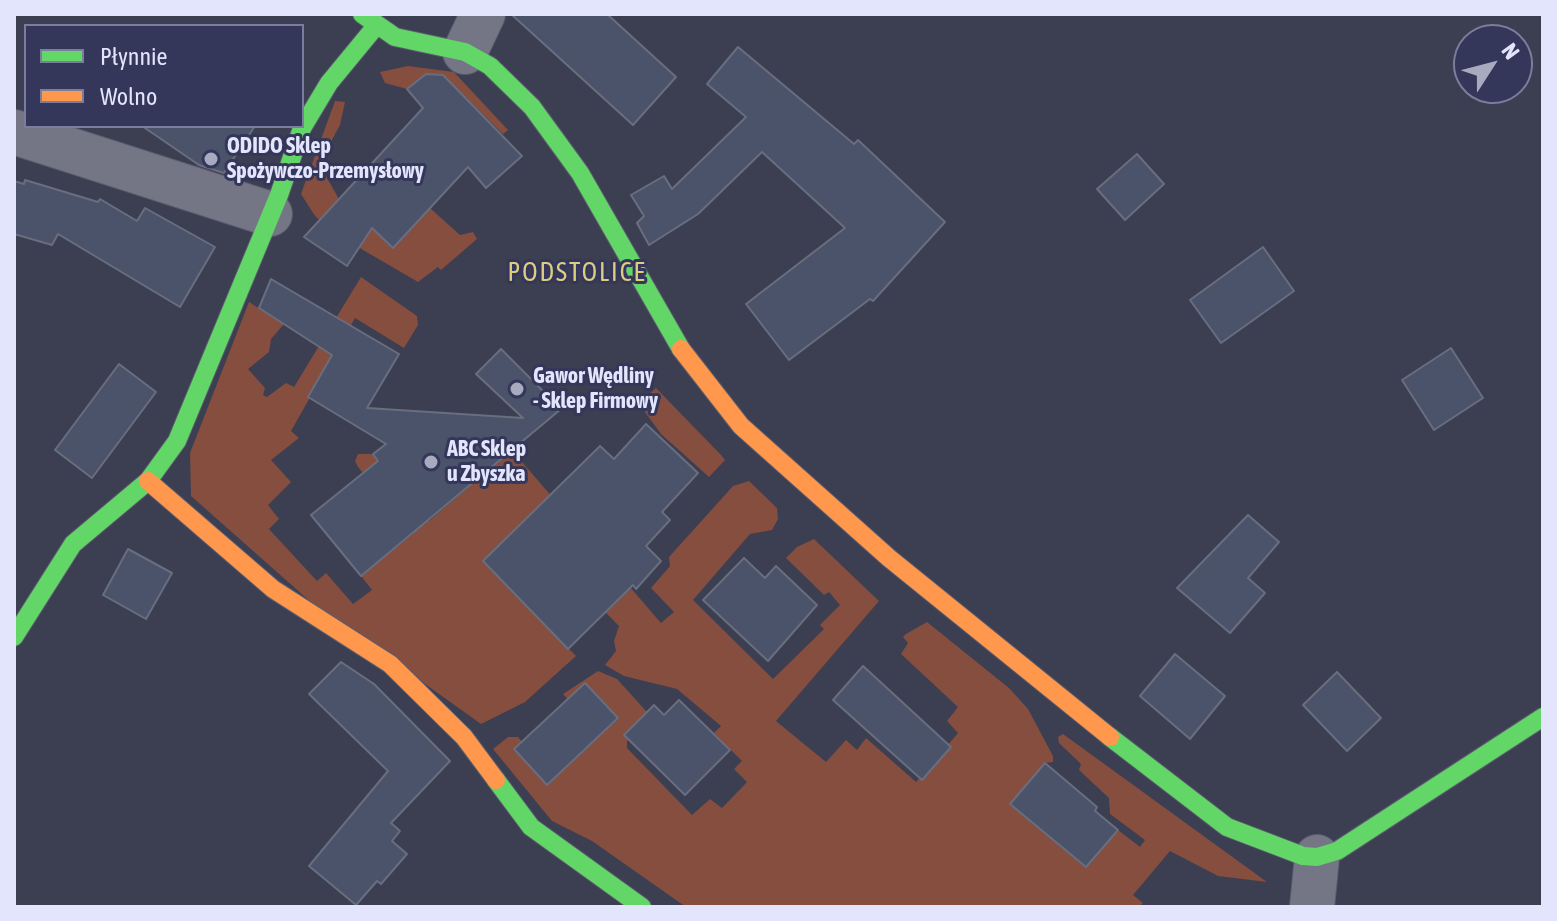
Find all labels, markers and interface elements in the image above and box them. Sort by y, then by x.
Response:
legend [24,24,304,128]
north arrow [1453,24,1533,104]
text: N [1496,38,1525,64]
text: Płynnie [100,43,167,70]
text: Wolno [100,83,157,110]
place label: ODIDO Sklep Spożywczo-Przemysłowy [227,133,424,184]
marker: ODIDO Sklep Spożywczo-Przemysłowy [202,150,220,168]
district label: PODSTOLICE [508,257,646,289]
place label: Gawor Wędliny - Sklep Firmowy [533,363,658,414]
marker: Gawor Wędliny - Sklep Firmowy [508,380,526,398]
place label: ABC Sklep u Zbyszka [447,436,526,488]
marker: ABC Sklep u Zbyszka [422,453,440,471]

